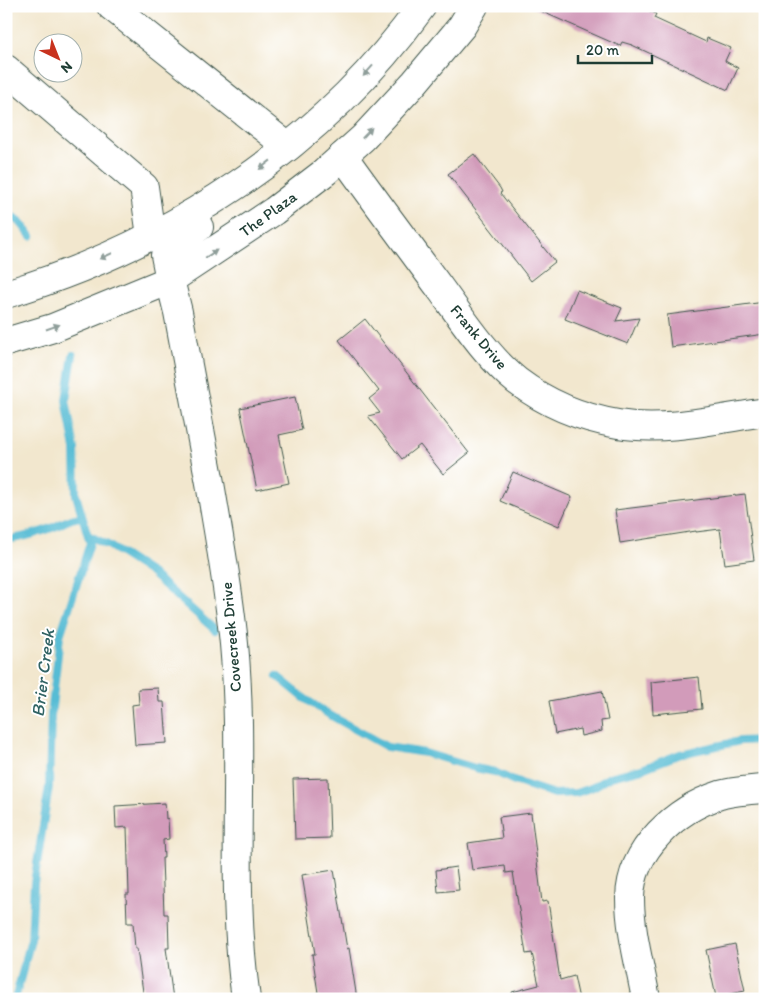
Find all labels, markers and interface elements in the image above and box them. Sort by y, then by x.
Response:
north arrow [32,32,82,82]
scale bar [578,32,652,64]
text: 20 m [586,41,620,59]
text: N [57,58,76,77]
one-way arrow [362,65,373,78]
one-way arrow [361,127,373,139]
one-way arrow [258,160,272,170]
street label: The Plaza [236,186,301,241]
one-way arrow [205,249,218,259]
one-way arrow [99,252,113,260]
street label: Frank Drive [446,301,512,374]
one-way arrow [46,323,61,331]
street label: Covecreek Drive [217,581,245,693]
water label: Brier Creek [27,626,59,718]

